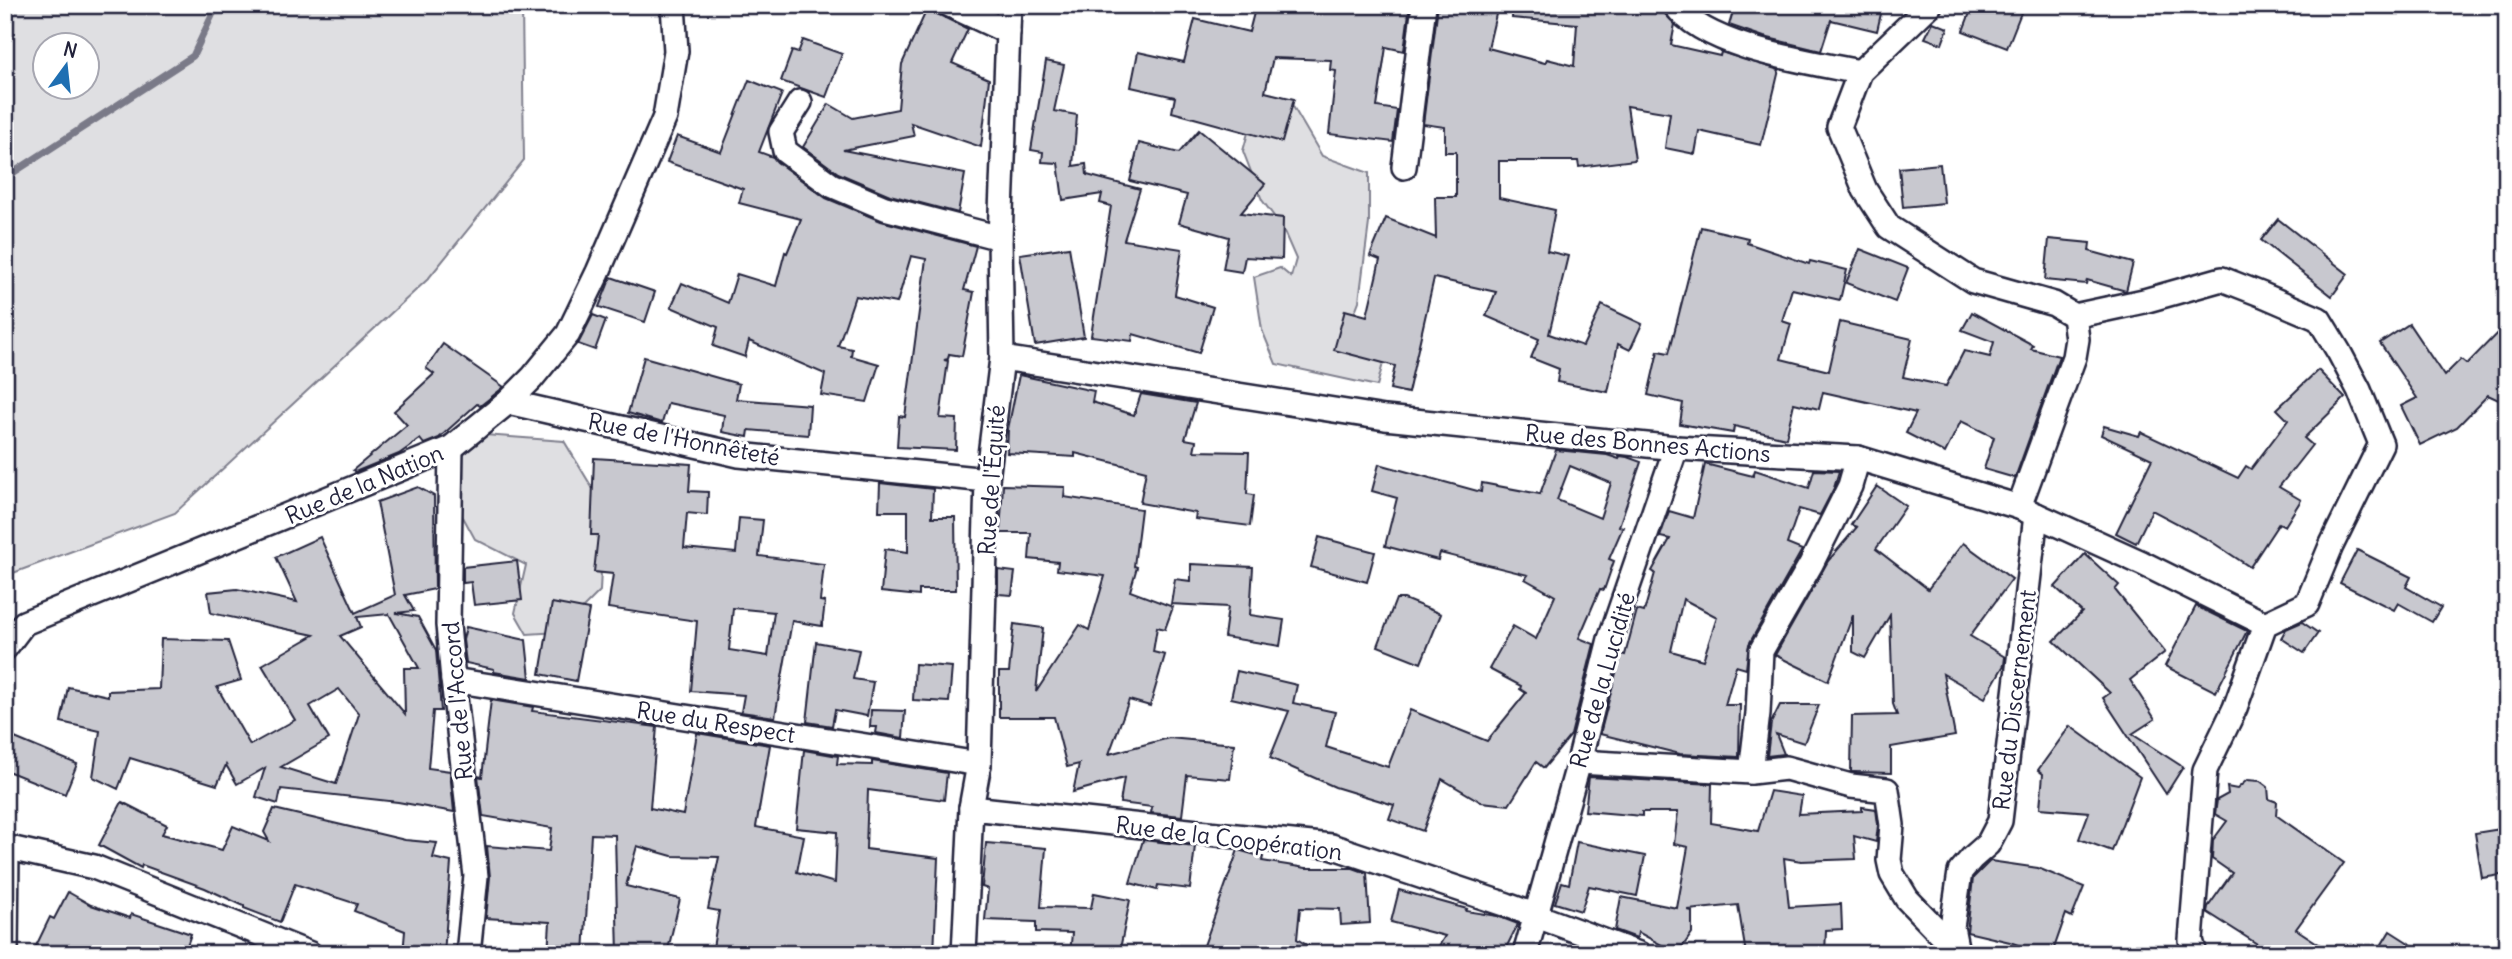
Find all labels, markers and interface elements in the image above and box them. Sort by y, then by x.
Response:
north arrow [32,32,102,102]
text: N [61,36,80,63]
street label: Rue de l'Équité [971,404,1011,556]
street label: Rue de l'Honnêteté [586,406,782,472]
street label: Rue des Bonnes Actions [1524,418,1772,468]
street label: Rue de la Nation [281,438,447,530]
street label: Rue du Discernement [1986,588,2042,812]
street label: Rue de la Lucidité [1563,589,1641,771]
street label: Rue de l'Accord [436,621,478,781]
street label: Rue du Respect [635,695,798,749]
street label: Rue de la Coopération [1114,810,1344,866]

